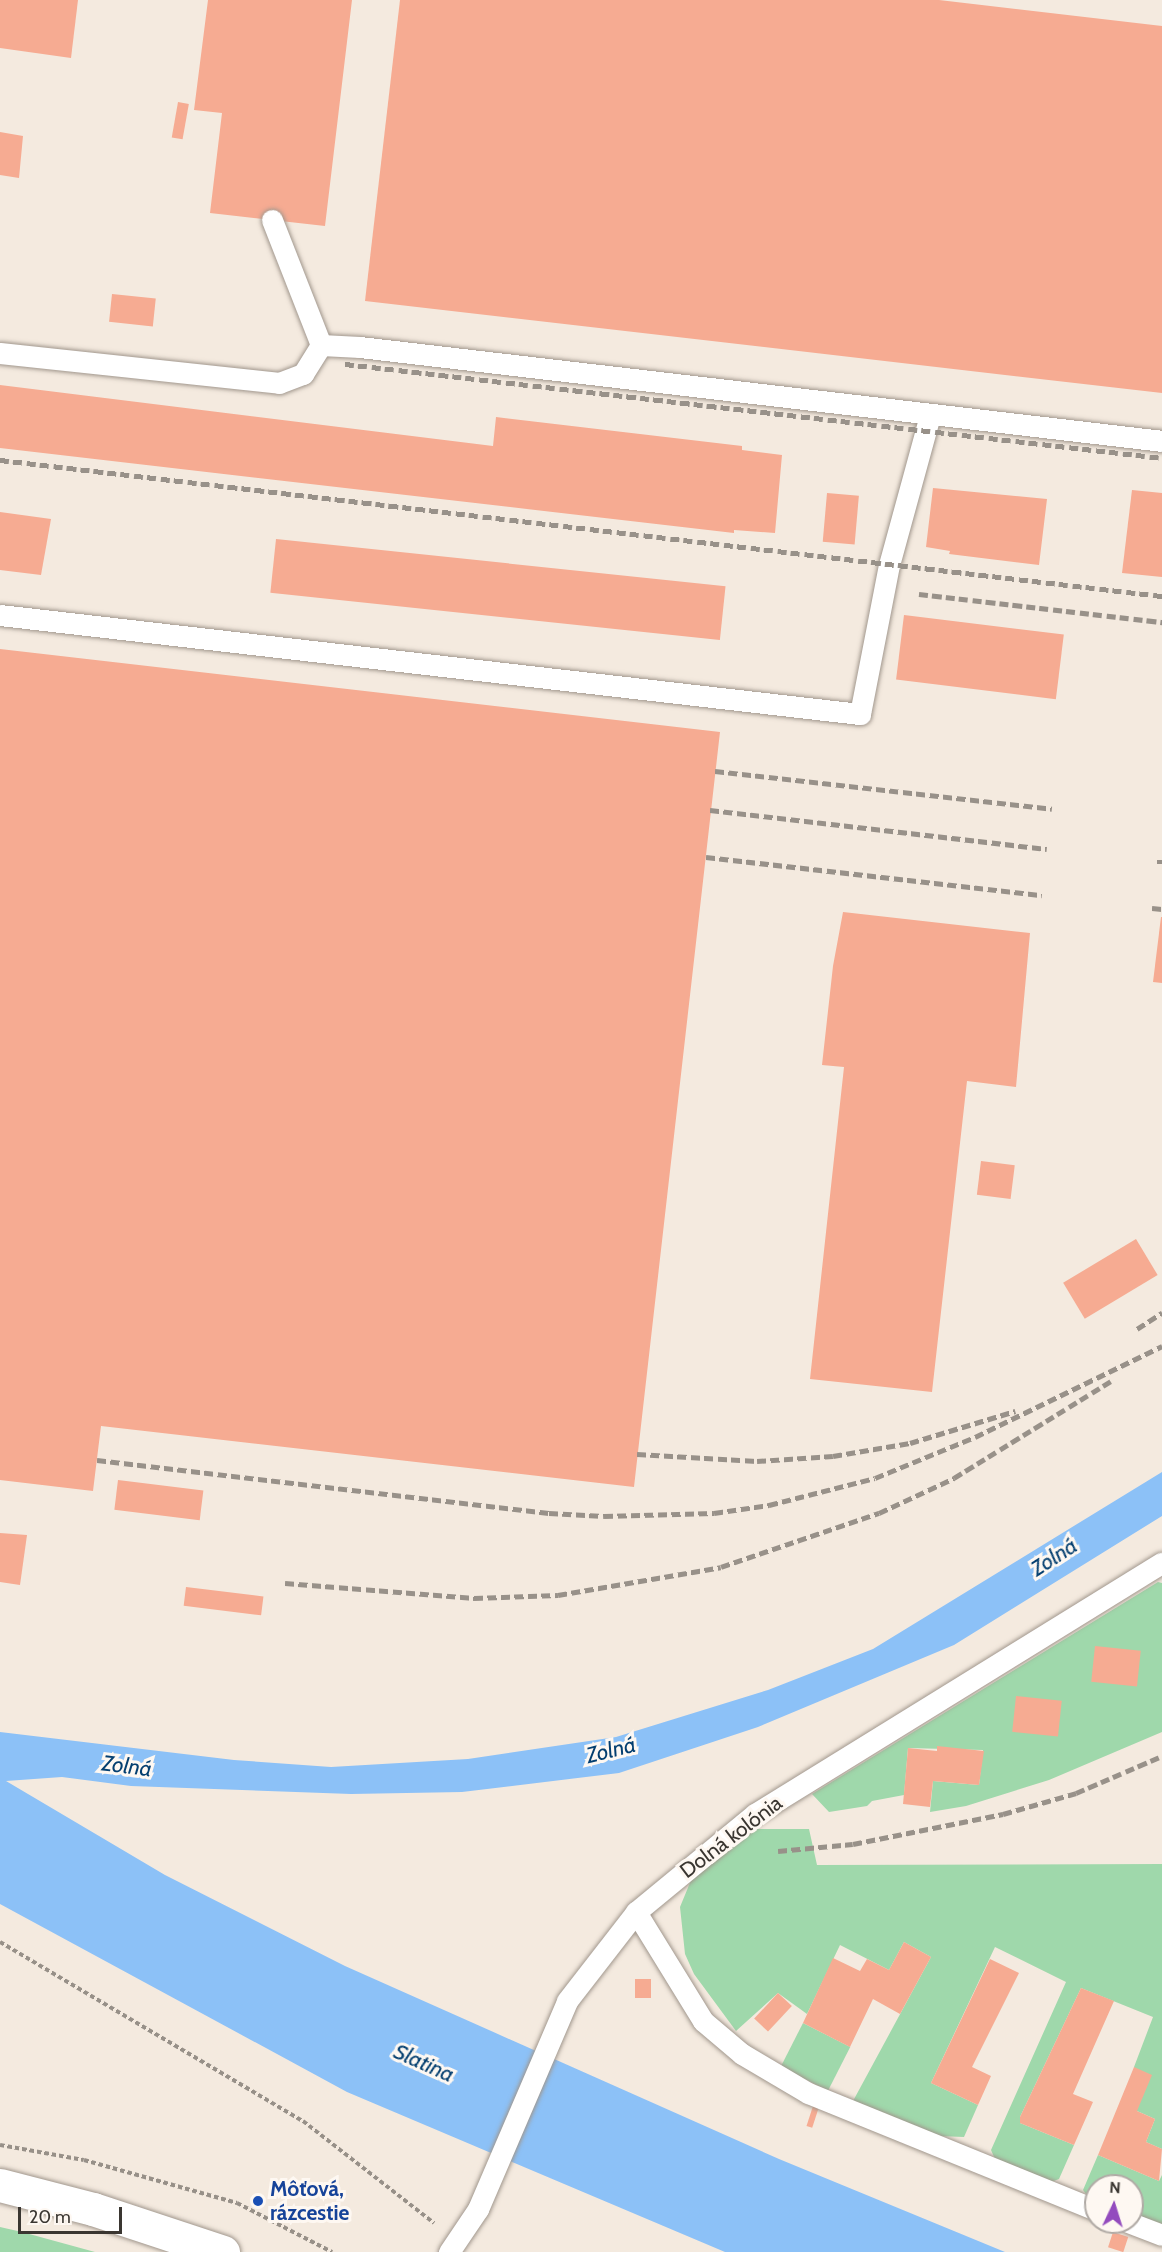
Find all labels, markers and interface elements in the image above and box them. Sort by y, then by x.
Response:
water label: Zolná [1026,1532,1082,1582]
water label: Zolná [584,1731,638,1769]
water label: Zolná [101,1750,153,1782]
street label: Dolná kolónia [675,1790,787,1884]
water label: Slatina [390,2038,458,2088]
north arrow [1084,2174,1144,2234]
place label: Môťová, rázcestie [270,2176,349,2226]
text: N [1109,2178,1121,2197]
marker: Môťová, rázcestie [251,2194,265,2208]
scale bar [21,2195,124,2233]
text: 20 m [29,2206,71,2228]

